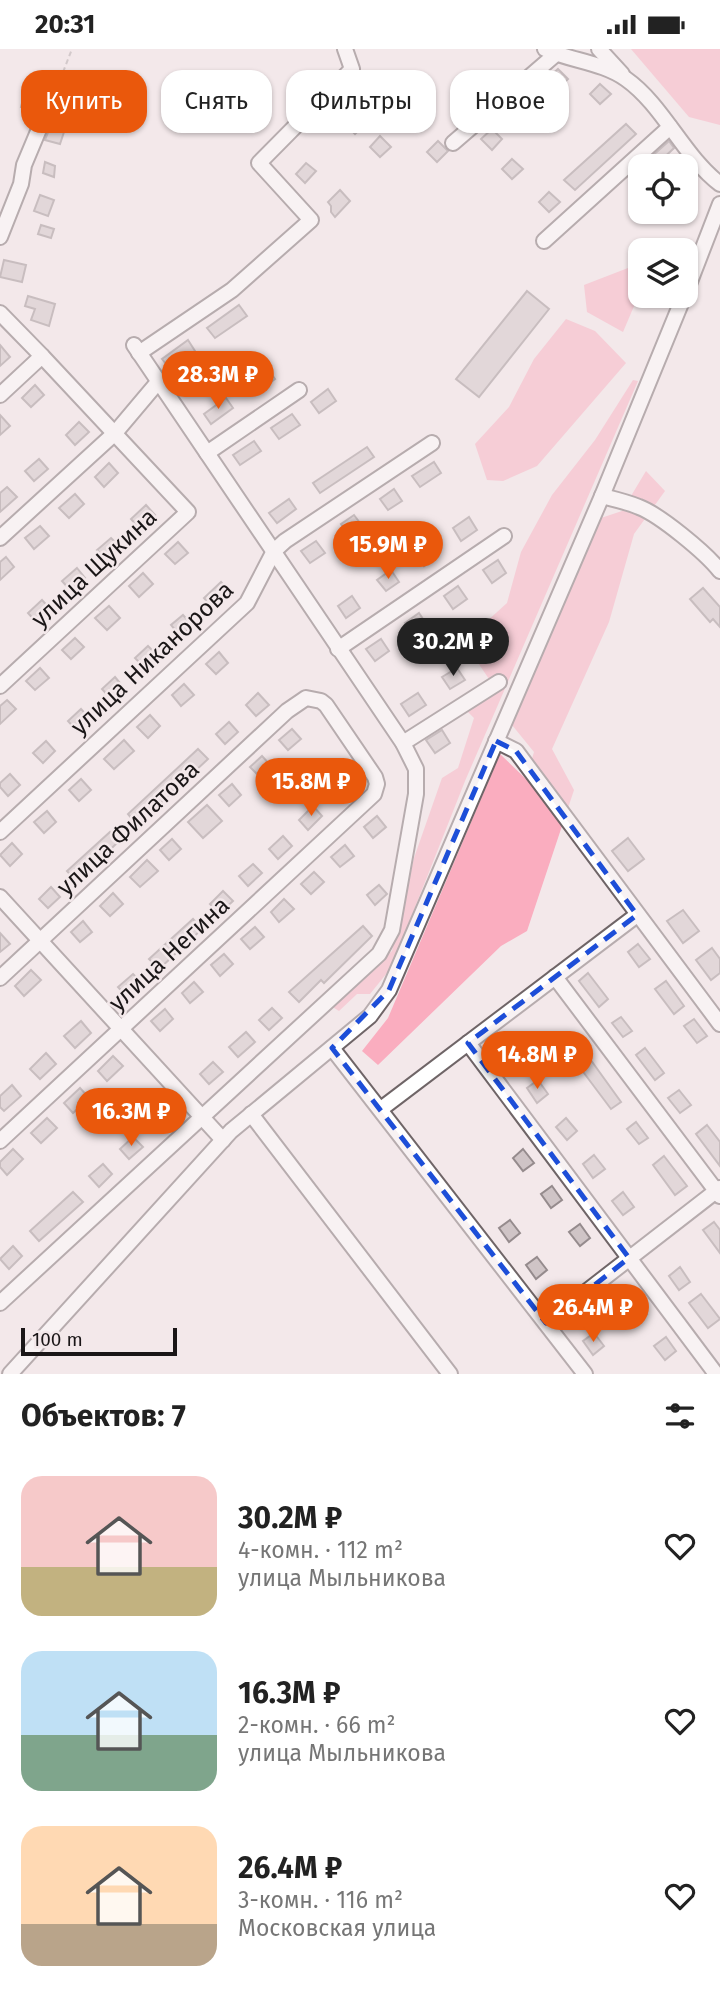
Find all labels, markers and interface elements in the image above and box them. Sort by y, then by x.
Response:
text: 20:31 [35,9,95,40]
chip: Купить [21,70,147,133]
chip: Снять [161,70,272,133]
chip: Фильтры [286,70,436,133]
chip: Новое [450,70,569,133]
map controls [628,154,698,308]
button: locate [628,154,698,224]
button: layers [628,238,698,308]
pin: 28.3M ₽ [153,351,283,411]
text: 28.3M ₽ [178,360,258,388]
street label: улица Щукина [26,503,162,633]
pin: 15.9M ₽ [323,521,453,581]
text: 15.9M ₽ [349,530,427,558]
street label: улица Никанорова [65,575,239,741]
pin: 30.2M ₽ [388,619,518,678]
text: 30.2M ₽ [413,627,493,655]
street label: улица Филатова [51,755,205,901]
pin: 15.8M ₽ [246,759,376,818]
text: 15.8M ₽ [271,767,351,795]
street label: улица Негина [103,891,235,1017]
pin: 14.8M ₽ [472,1031,602,1091]
text: 14.8M ₽ [497,1040,577,1068]
pin: 16.3M ₽ [66,1089,196,1148]
text: 16.3M ₽ [92,1097,170,1125]
pin: 26.4M ₽ [528,1285,658,1344]
text: 26.4M ₽ [553,1293,633,1321]
scale bar [21,1325,177,1357]
text: 100 m [32,1328,83,1351]
icon: filters [661,1397,699,1435]
text: Объектов: 7 [21,1398,186,1434]
text: 30.2M ₽ [238,1500,342,1536]
icon: home [77,1504,161,1588]
icon: heart [661,1527,699,1565]
text: 4-комн. · 112 m² [238,1536,403,1564]
text: улица Мыльникова [238,1564,446,1592]
text: 16.3M ₽ [238,1675,341,1711]
icon: home [77,1679,161,1763]
icon: heart [661,1702,699,1740]
text: 2-комн. · 66 m² [238,1711,396,1739]
text: улица Мыльникова [238,1739,446,1767]
text: 26.4M ₽ [238,1850,342,1886]
icon: home [77,1854,161,1938]
icon: heart [661,1877,699,1915]
text: 3-комн. · 116 m² [238,1886,403,1914]
text: Московская улица [238,1914,436,1942]

